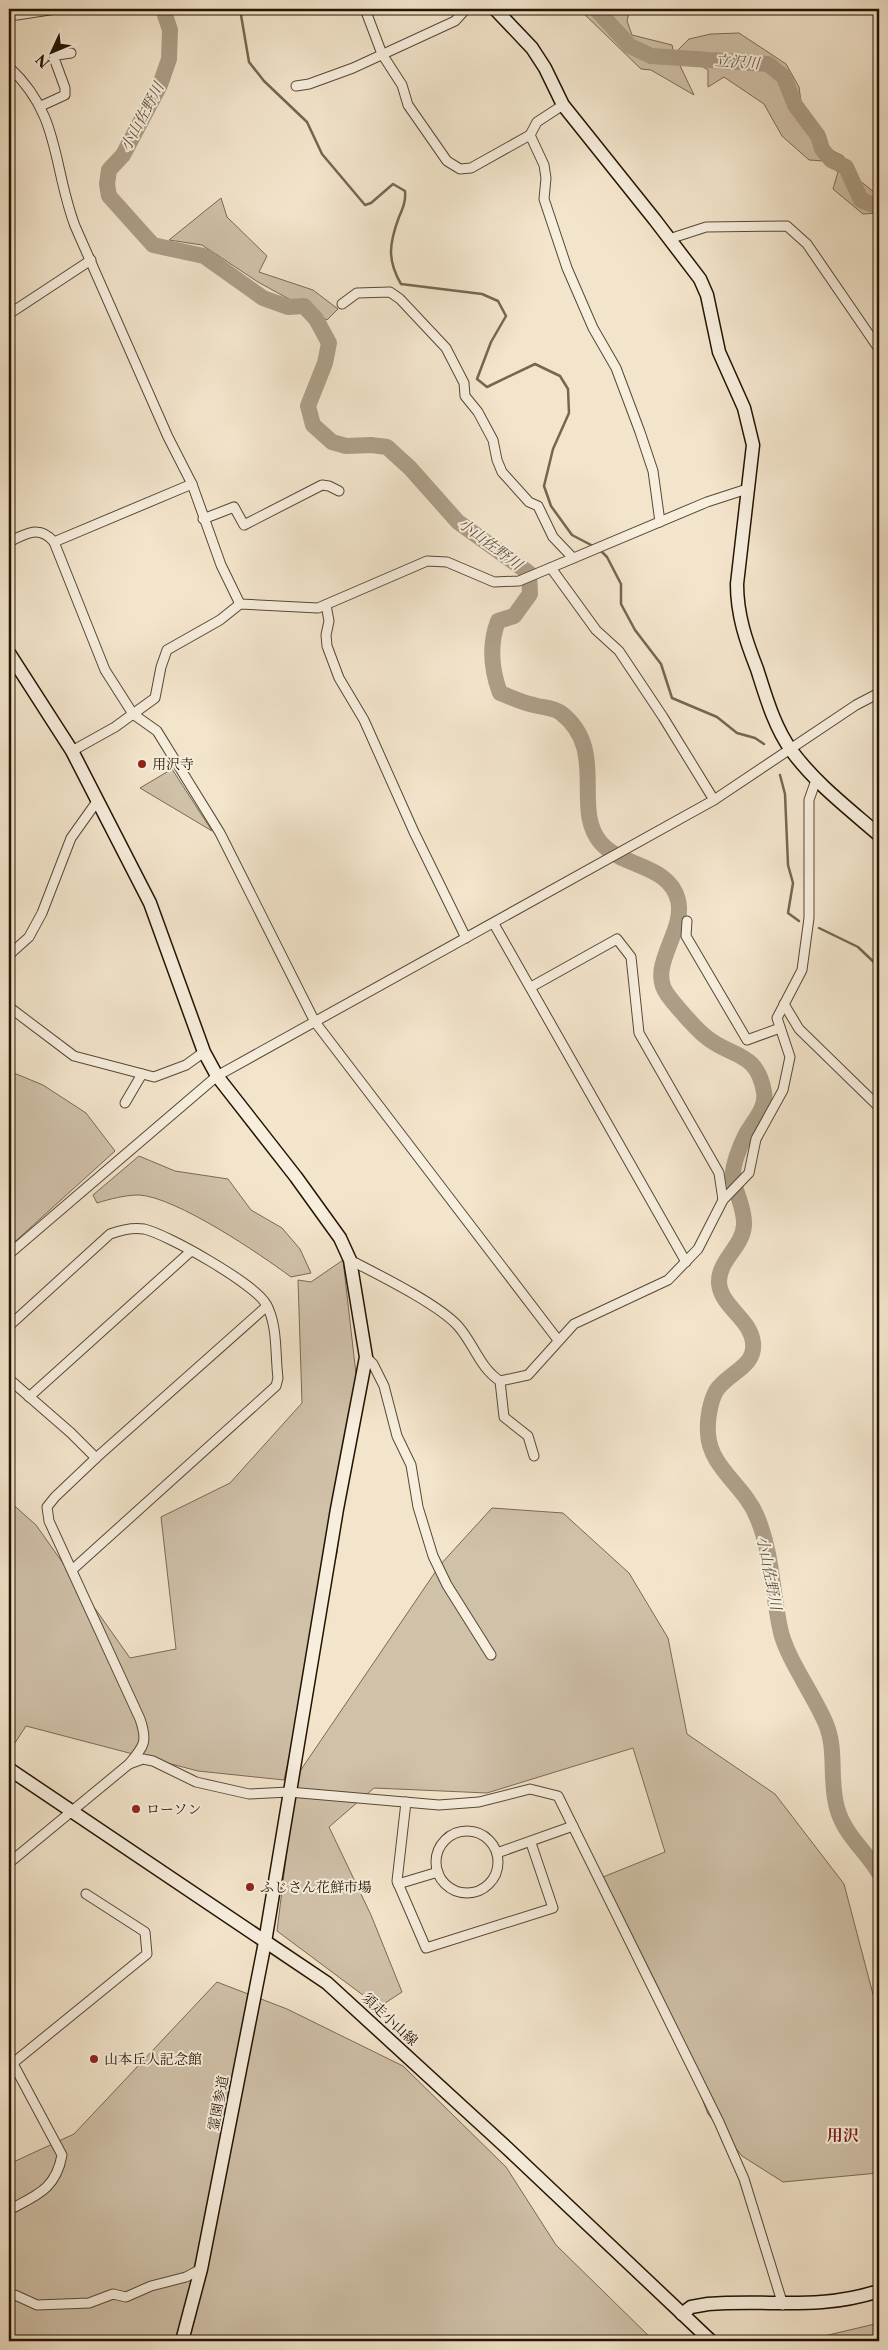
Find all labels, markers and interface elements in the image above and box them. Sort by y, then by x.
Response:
north arrow [28,28,78,78]
text: N [32,50,53,72]
water label: 立沢川 [714,50,762,73]
water label: 小山佐野川 [116,77,168,154]
water label: 小山佐野川 [455,513,528,575]
place label: 用沢寺 [152,755,194,773]
marker: 用沢寺 [136,758,148,770]
water label: 小山佐野川 [753,1534,786,1613]
place label: ローソン [146,1800,201,1818]
marker: ローソン [130,1803,142,1815]
place label: ふじさん花鮮市場 [260,1878,372,1896]
marker: ふじさん花鮮市場 [244,1881,256,1893]
street label: 須走小山線 [358,1989,422,2049]
place label: 山本丘人記念館 [104,2050,202,2068]
marker: 山本丘人記念館 [88,2053,100,2065]
street label: 霊園参道 [204,2074,232,2132]
district label: 用沢 [827,2125,859,2145]

